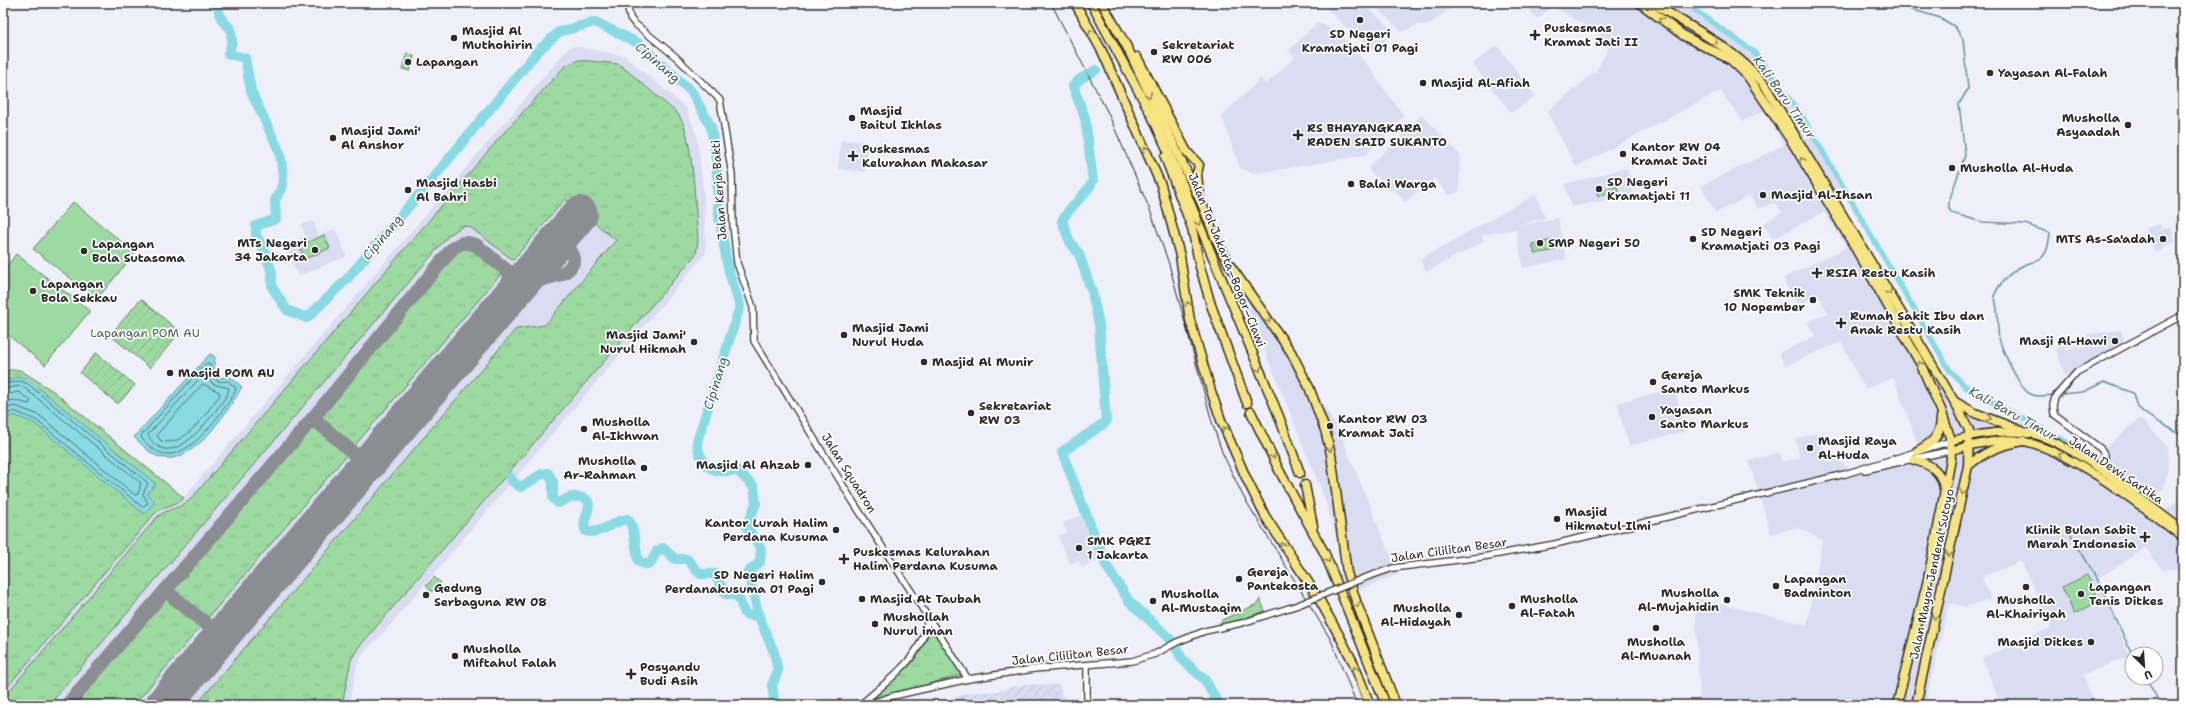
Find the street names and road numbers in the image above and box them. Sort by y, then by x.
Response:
street label: Jalan Kerja Bakti [708,139,730,241]
street label: Jalan Tol Jakarta–Bogor–Ciawi [1185,171,1269,349]
street label: Jalan Squadron [818,430,880,516]
street label: Jalan Dewi Sartika [2066,432,2167,508]
street label: Jalan Mayor Jenderal Sutoyo [1906,487,1958,661]
street label: Jalan Cililitan Besar [1390,534,1509,566]
street label: Jalan Cililitan Besar [1011,641,1130,669]

